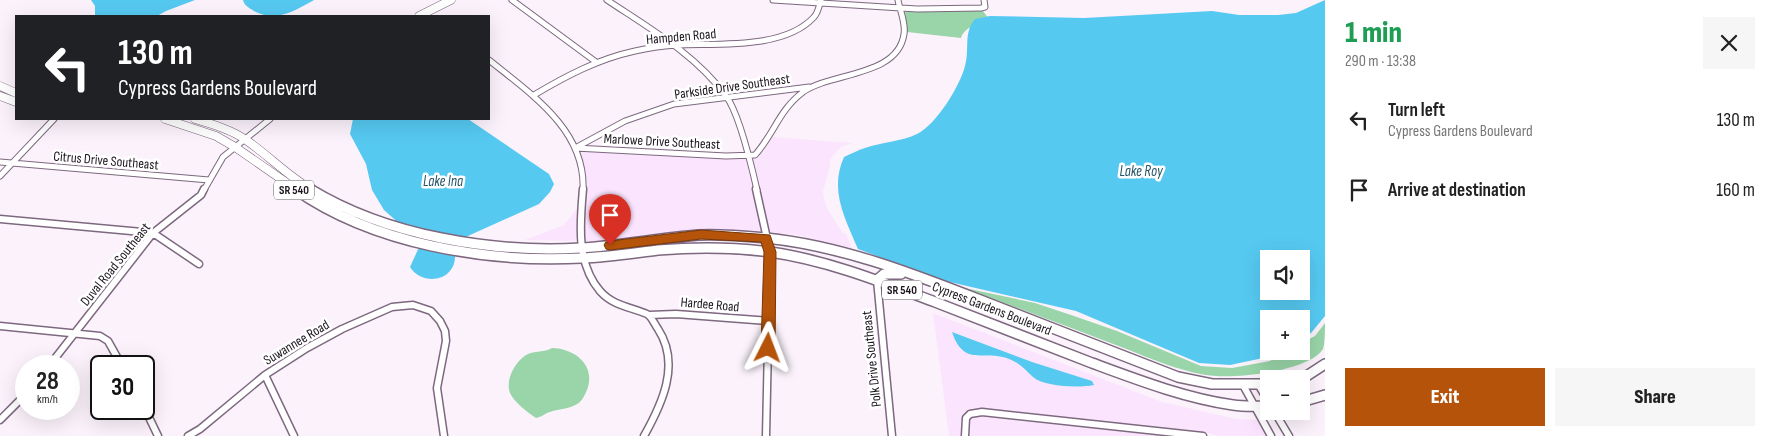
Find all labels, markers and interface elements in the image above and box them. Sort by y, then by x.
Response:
text: 1 min [1345,15,1402,51]
button: close [1703,17,1755,69]
street label: Hampden Road [645,25,717,48]
text: 130 m [118,32,193,75]
icon: left [35,35,100,100]
text: 290 m · 13:38 [1345,52,1416,71]
street label: Parkside Drive Southeast [673,70,791,103]
text: Cypress Gardens Boulevard [118,75,317,102]
text: Turn left [1388,99,1445,122]
icon: left [1345,106,1373,134]
text: 130 m [1717,109,1755,132]
text: Cypress Gardens Boulevard [1388,122,1533,141]
street label: Marlowe Drive Southeast [603,130,721,153]
street label: Citrus Drive Southeast [53,147,159,174]
water label: Lake Roy [1119,162,1164,181]
water label: Lake Ina [423,172,463,191]
icon: arrive [1345,176,1373,204]
text: Arrive at destination [1388,179,1526,202]
text: 160 m [1716,179,1755,202]
road number: SR 540 [274,180,314,200]
pin [589,194,631,245]
icon: arrive [596,201,624,229]
street label: Duval Road Southeast [77,219,154,309]
map controls [1260,250,1310,420]
button: sound [1260,250,1310,300]
street label: Cypress Gardens Boulevard [930,278,1054,339]
road number: SR 540 [882,280,922,300]
street label: Hardee Road [680,293,740,316]
street label: Polk Drive Southeast [858,310,885,408]
button: + [1260,310,1310,360]
street label: Suwannee Road [260,316,332,369]
position arrow [741,321,793,373]
speed limit sign: 30 [90,355,155,420]
text: 28 [36,366,59,397]
button: Exit [1345,368,1545,426]
button: Share [1555,368,1755,426]
button: − [1260,370,1310,420]
text: km/h [37,392,58,407]

